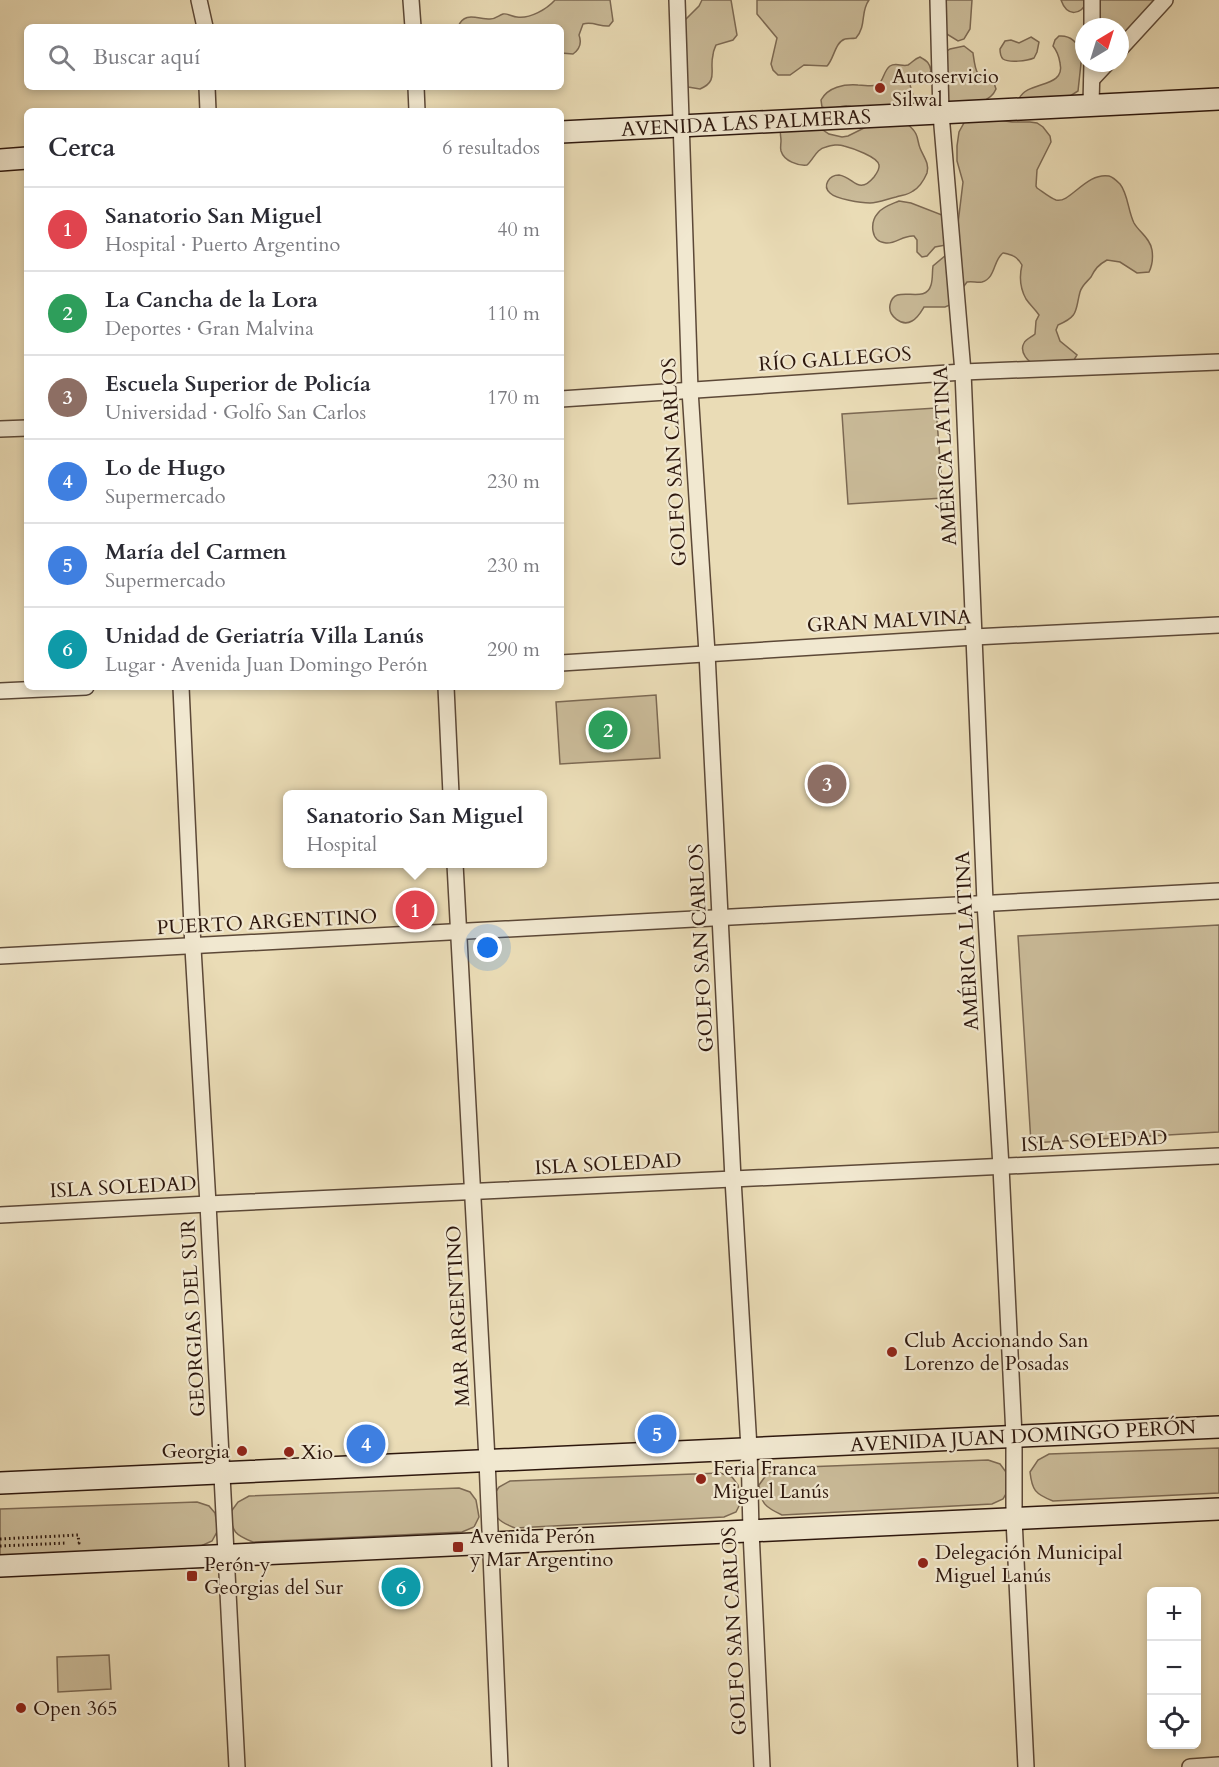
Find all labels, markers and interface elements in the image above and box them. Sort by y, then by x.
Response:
north arrow [1075,18,1129,72]
search box [24,24,564,90]
icon: search [45,41,78,74]
text: Buscar aquí [93,42,200,72]
place label: Autoservicio Silwal [892,63,999,113]
marker: Autoservicio Silwal [873,81,887,95]
street label: AVENIDA LAS PALMERAS [620,103,872,143]
text: Cerca [48,130,115,165]
text: 6 resultados [442,134,540,161]
text: Sanatorio San Miguel [105,201,322,231]
text: 1 [62,216,73,243]
text: 40 m [497,216,540,243]
text: Hospital · Puerto Argentino [105,231,340,258]
text: La Cancha de la Lora [105,285,318,315]
text: 2 [62,300,73,327]
text: 110 m [487,300,540,327]
text: Deportes · Gran Malvina [105,315,314,342]
street label: RÍO GALLEGOS [758,340,912,378]
street label: GOLFO SAN CARLOS [655,357,693,567]
street label: AMÉRICA LATINA [927,365,963,547]
text: Escuela Superior de Policía [105,369,371,399]
text: 3 [62,384,73,411]
text: 170 m [487,384,540,411]
text: Universidad · Golfo San Carlos [105,399,366,426]
text: Lo de Hugo [105,453,225,483]
text: 4 [62,468,73,495]
text: 230 m [487,468,540,495]
text: Supermercado [105,483,226,510]
text: María del Carmen [105,537,287,567]
text: 5 [62,552,73,579]
text: 230 m [487,552,540,579]
text: Supermercado [105,567,226,594]
street label: GRAN MALVINA [806,603,973,639]
text: Unidad de Geriatría Villa Lanús [105,621,424,651]
text: 6 [62,636,73,663]
text: 290 m [487,636,540,663]
text: Lugar · Avenida Juan Domingo Perón [105,651,428,678]
pin: 2 [588,708,628,752]
pin: 3 [808,762,846,806]
popup [283,790,547,868]
text: Sanatorio San Miguel [307,801,523,831]
text: Hospital [307,831,377,858]
street label: GOLFO SAN CARLOS [682,843,720,1053]
street label: AMÉRICA LATINA [949,850,985,1032]
pin: 1 [396,888,434,932]
street label: PUERTO ARGENTINO [156,903,378,941]
your location [473,933,502,962]
street label: ISLA SOLEDAD [1020,1124,1168,1158]
street label: ISLA SOLEDAD [534,1147,682,1181]
street label: ISLA SOLEDAD [49,1170,197,1204]
street label: GEORGIAS DEL SUR [174,1218,212,1418]
street label: MAR ARGENTINO [440,1225,476,1407]
place label: Club Accionando San Lorenzo de Posadas [904,1327,1089,1377]
marker: Club Accionando San Lorenzo de Posadas [885,1345,899,1359]
pin: 5 [638,1412,676,1456]
street label: AVENIDA JUAN DOMINGO PERÓN [849,1413,1197,1459]
pin: 4 [346,1422,386,1466]
place label: Georgia [162,1438,230,1465]
place label: Xio [301,1439,333,1466]
marker: Georgia [235,1444,249,1458]
marker: Xio [282,1445,296,1459]
place label: Feria Franca Miguel Lanús [713,1455,829,1505]
marker: Feria Franca Miguel Lanús [694,1472,708,1486]
place label: Avenida Perón y Mar Argentino [469,1523,614,1573]
street label: GOLFO SAN CARLOS [715,1526,753,1736]
place label: Delegación Municipal Miguel Lanús [935,1539,1123,1589]
marker: Avenida Perón y Mar Argentino [451,1540,465,1554]
place label: Perón y Georgias del Sur [204,1551,344,1601]
marker: Delegación Municipal Miguel Lanús [916,1556,930,1570]
pin: 6 [382,1564,420,1610]
marker: Perón y Georgias del Sur [185,1569,199,1583]
map controls [1147,1587,1201,1749]
button: + [1147,1587,1201,1641]
button: − [1147,1641,1201,1695]
place label: Open 365 [33,1695,117,1722]
button: locate [1147,1695,1201,1749]
marker: Open 365 [14,1701,28,1715]

